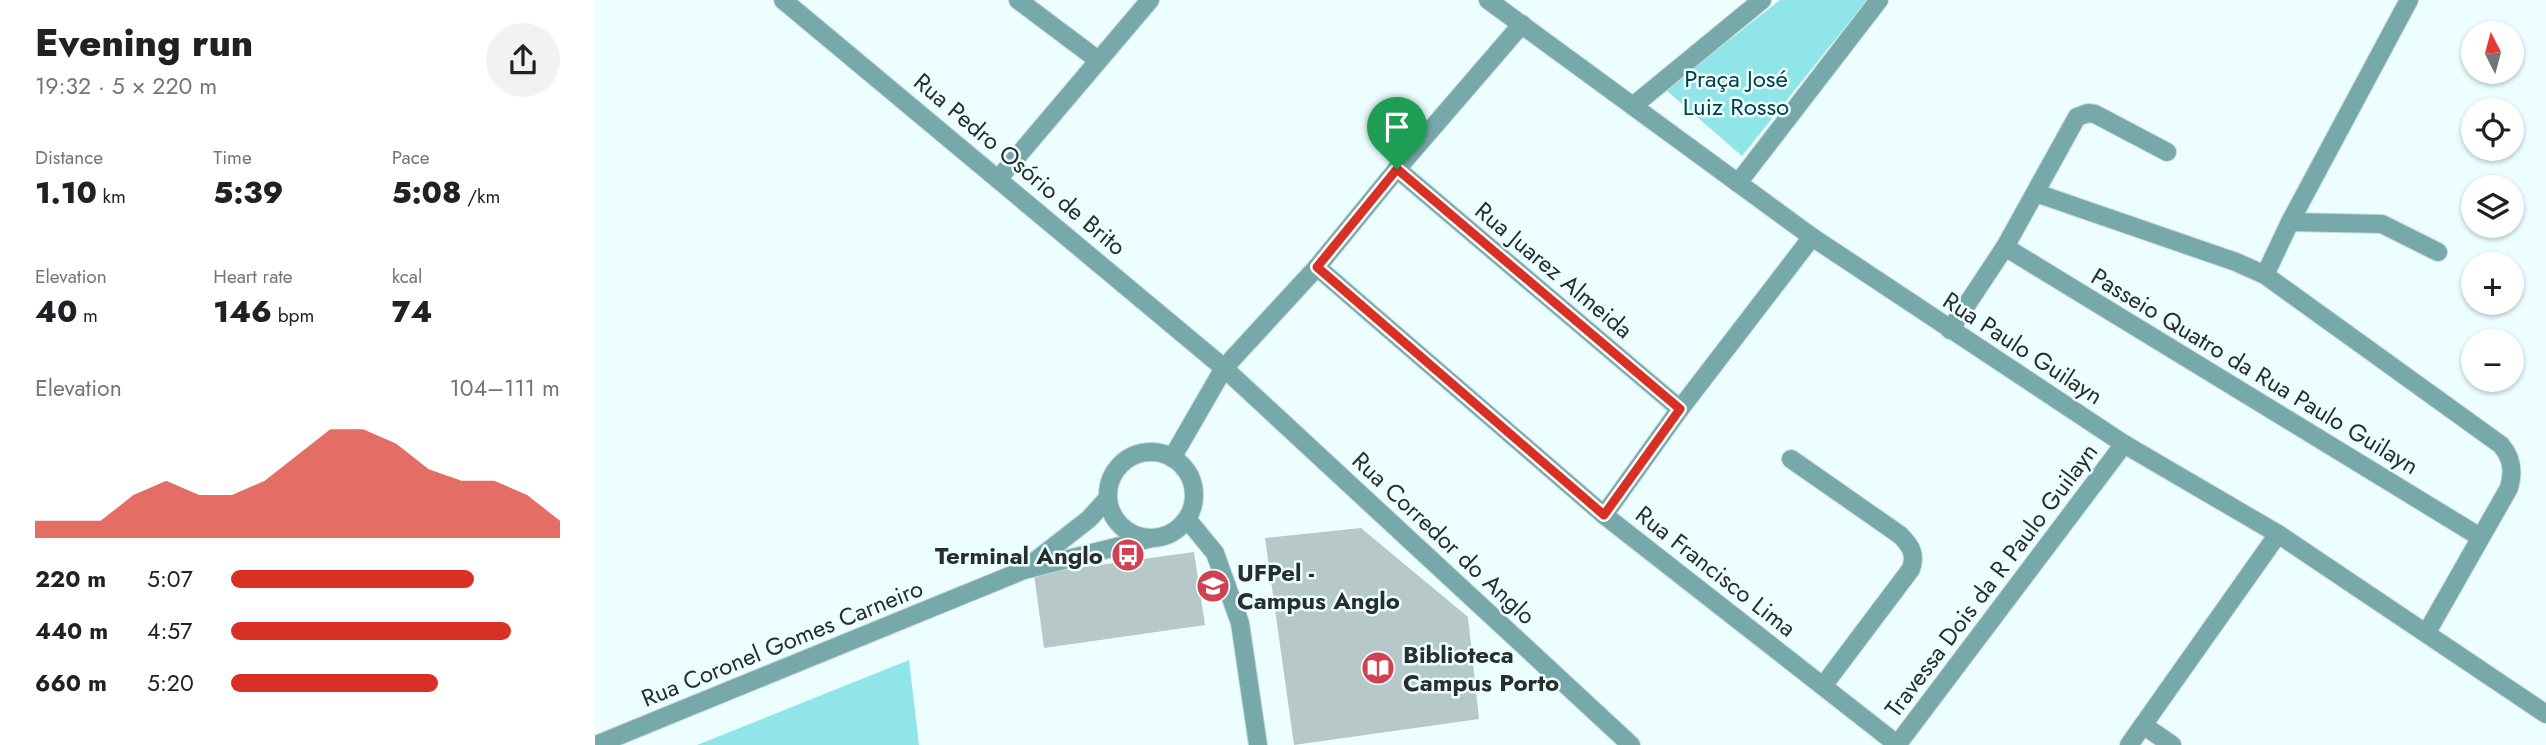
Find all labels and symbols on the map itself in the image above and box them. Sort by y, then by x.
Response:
north arrow [2461,21,2523,84]
park label: Praça José Luiz Rosso [1683,61,1789,124]
street label: Rua Pedro Osório de Brito [906,64,1134,264]
pin [1367,97,1427,169]
street label: Rua Juarez Almeida [1467,193,1641,347]
street label: Passeio Quatro da Rua Paulo Guilayn [2085,259,2425,483]
street label: Rua Paulo Guilayn [1936,283,2110,413]
street label: Travessa Dois da R Paulo Guilayn [1876,436,2106,724]
street label: Rua Corredor do Anglo [1344,443,1544,633]
street label: Rua Francisco Lima [1628,497,1804,645]
bus stop icon: Terminal Anglo [1109,536,1147,574]
place label: Terminal Anglo [935,538,1103,573]
place label: UFPel - Campus Anglo [1237,555,1400,618]
school or university icon: UFPel - Campus Anglo [1194,567,1232,605]
street label: Rua Coronel Gomes Carneiro [636,570,928,716]
place label: Biblioteca Campus Porto [1403,637,1559,700]
library icon: Biblioteca Campus Porto [1359,649,1397,687]

